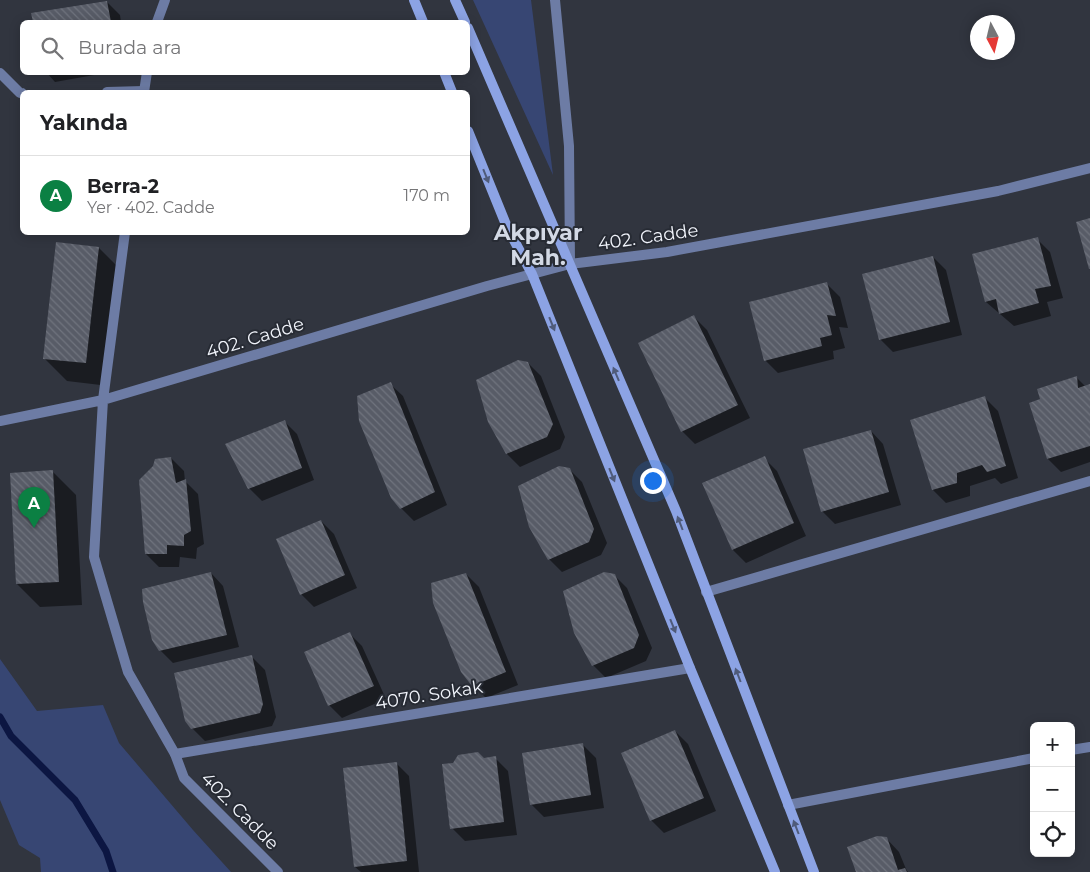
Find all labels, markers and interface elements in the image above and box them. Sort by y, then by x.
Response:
north arrow [970,15,1015,60]
search box [20,20,470,75]
icon: search [38,34,66,62]
text: Burada ara [78,36,182,59]
text: Yakında [40,110,128,135]
one-way arrow [482,169,490,184]
text: Berra-2 [87,175,159,198]
text: A [50,186,62,205]
text: 170 m [403,186,450,205]
text: Yer · 402. Cadde [87,198,215,217]
district label: Akpıyar Mah. [493,219,582,271]
street label: 402. Cadde [596,219,700,255]
street label: 402. Cadde [203,313,307,363]
one-way arrow [548,317,556,332]
one-way arrow [612,366,620,381]
one-way arrow [609,468,617,482]
your location [640,468,666,494]
pin: A [18,487,50,528]
one-way arrow [676,515,684,530]
one-way arrow [669,619,677,633]
one-way arrow [734,667,742,682]
street label: 4070. Sokak [374,676,485,714]
map controls [1030,722,1075,857]
button: + [1030,722,1075,767]
street label: 402. Cadde [196,767,284,855]
button: − [1030,767,1075,812]
button: locate [1030,812,1075,857]
one-way arrow [792,819,799,834]

